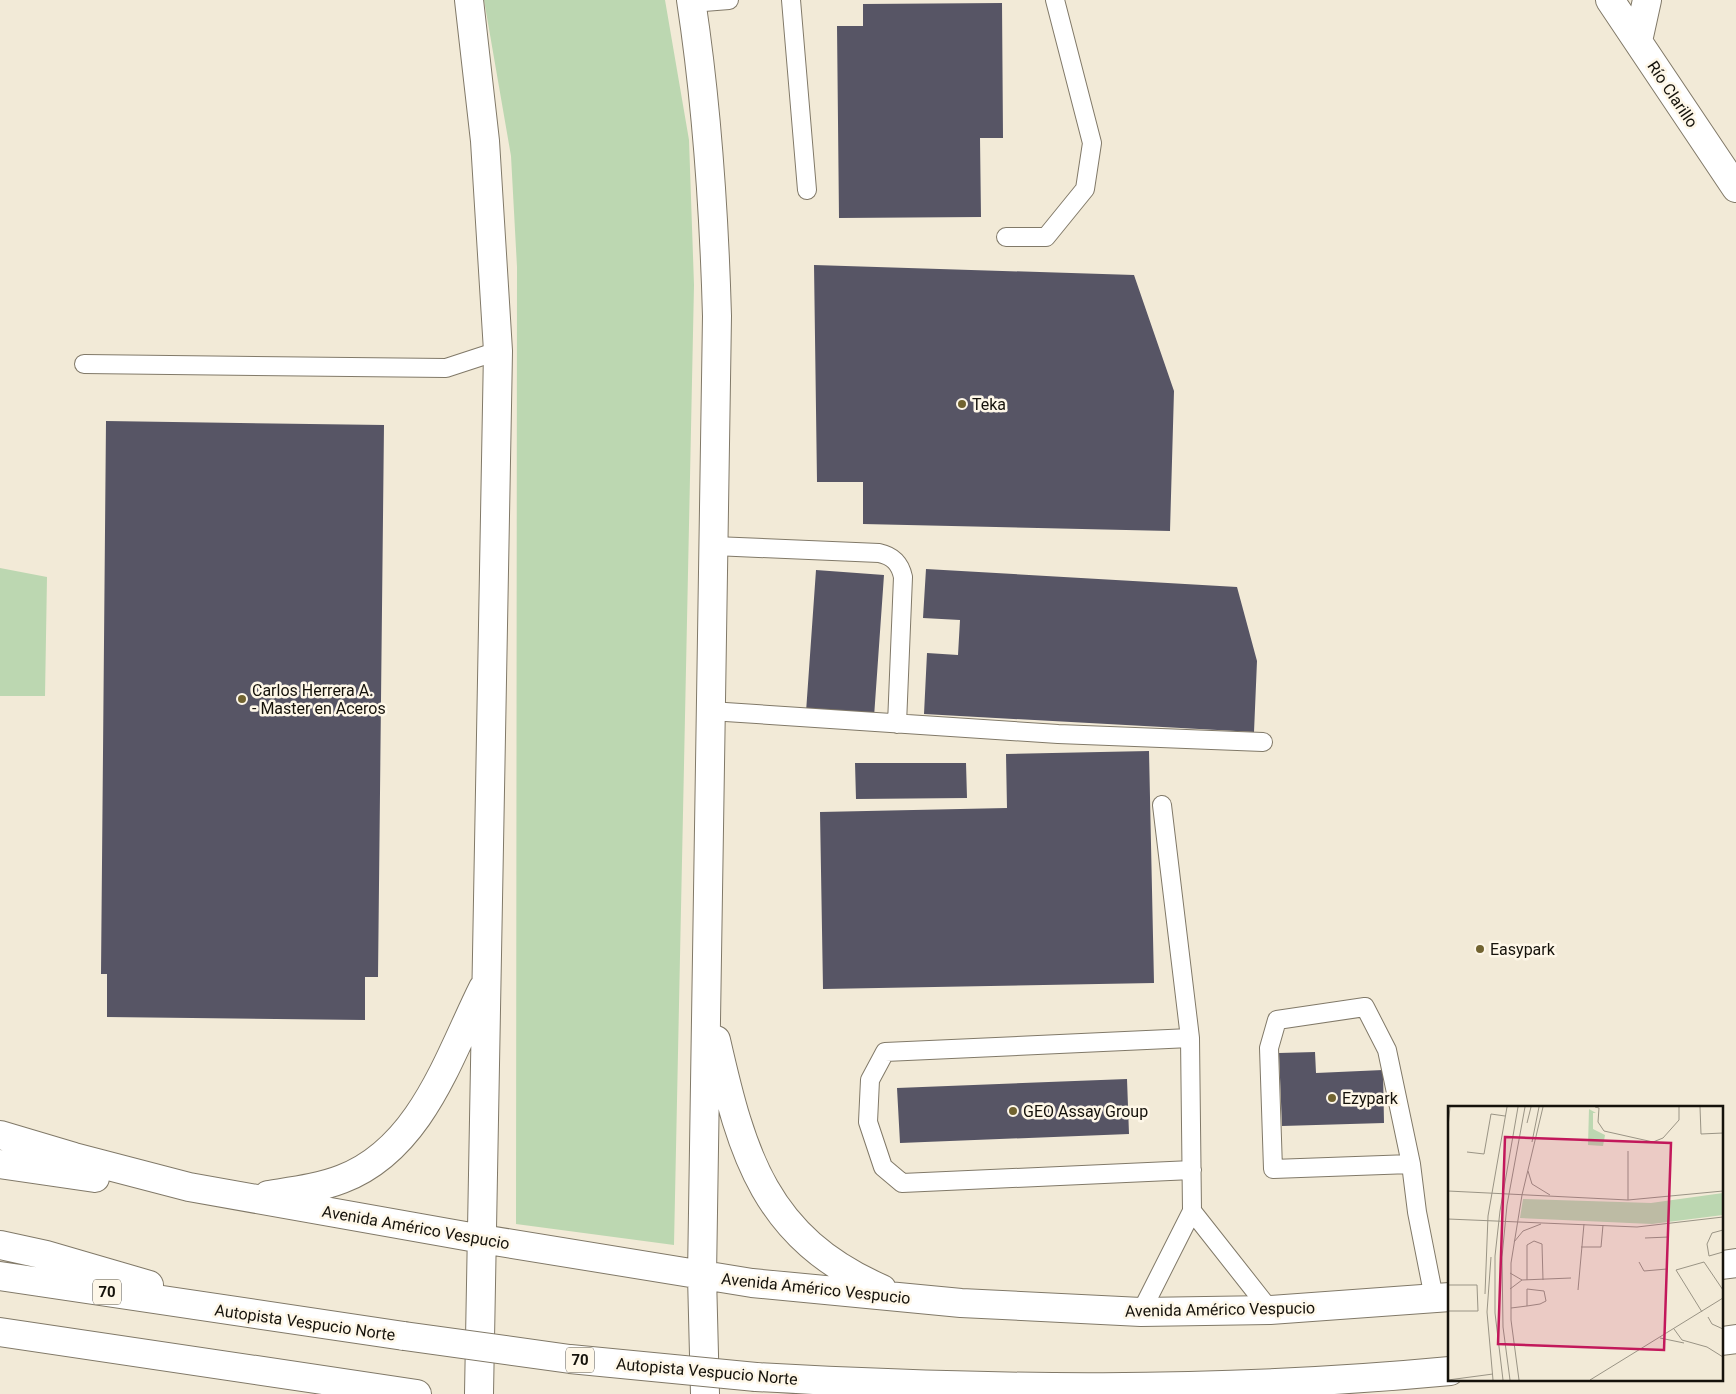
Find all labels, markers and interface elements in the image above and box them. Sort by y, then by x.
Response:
street label: Río Clarillo [1643,57,1702,131]
place label: Teka [972,395,1006,414]
marker: Teka [956,398,968,410]
place label: Carlos Herrera A. - Master en Aceros [252,681,386,718]
marker: Carlos Herrera A. - Master en Aceros [236,693,248,705]
place label: Easypark [1490,940,1556,959]
marker: Easypark [1474,943,1486,955]
place label: Ezypark [1342,1089,1399,1108]
marker: Ezypark [1326,1092,1338,1104]
place label: GEO Assay Group [1023,1102,1148,1121]
marker: GEO Assay Group [1007,1105,1019,1117]
inset map [1448,1106,1724,1382]
street label: Avenida Américo Vespucio [321,1202,511,1253]
street label: Avenida Américo Vespucio [720,1269,911,1308]
road number: 70 [93,1280,121,1304]
street label: Avenida Américo Vespucio [1125,1298,1315,1321]
street label: Autopista Vespucio Norte [213,1300,396,1345]
road number: 70 [566,1348,594,1372]
street label: Autopista Vespucio Norte [615,1354,799,1389]

